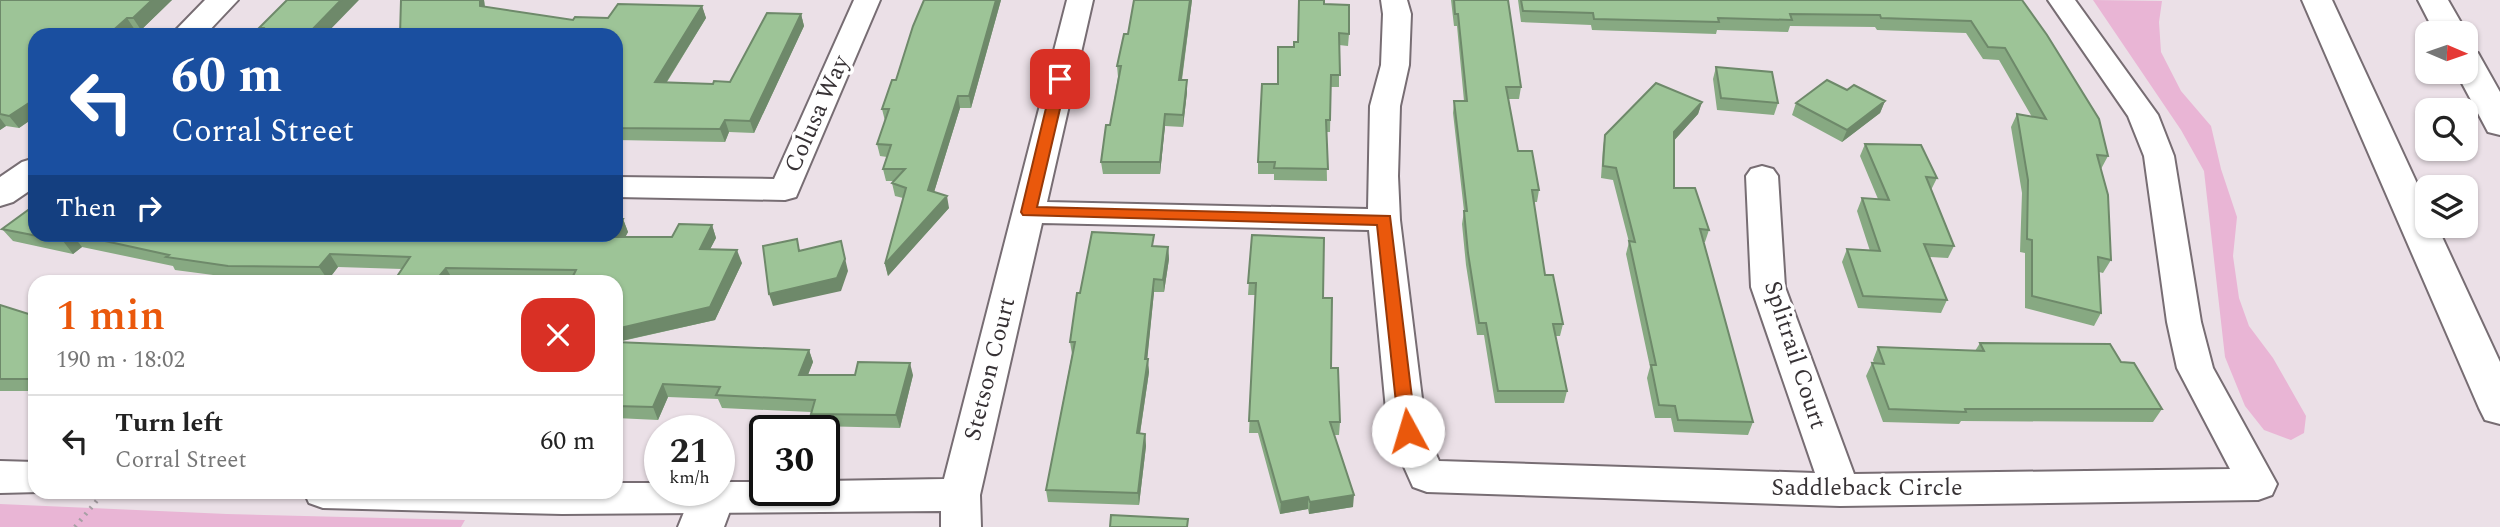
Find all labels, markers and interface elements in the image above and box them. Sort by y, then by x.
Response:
north arrow [2415,21,2478,84]
map controls [2415,21,2478,238]
text: 60 m [171,39,282,114]
street label: Colusa Way [775,48,860,179]
pin [1030,49,1090,109]
icon: left [56,56,147,147]
icon: arrive [1041,60,1079,98]
button: search [2415,98,2478,161]
text: Corral Street [171,107,354,156]
button: layers [2415,175,2478,238]
text: Then [56,188,116,228]
icon: right [130,189,168,227]
street label: Splitrail Court [1754,276,1836,434]
text: 1 min [56,285,165,348]
street label: Stetson Court [955,293,1025,445]
button: close [521,298,595,372]
text: 190 m · 18:02 [56,343,185,378]
position arrow [1371,394,1445,468]
text: Turn left [115,403,223,443]
speed limit sign: 30 [749,415,840,506]
text: 60 m [540,421,595,461]
icon: left [56,422,94,460]
text: 21 [670,425,709,478]
text: Corral Street [115,443,247,478]
text: km/h [669,464,710,491]
street label: Saddleback Circle [1771,470,1963,506]

